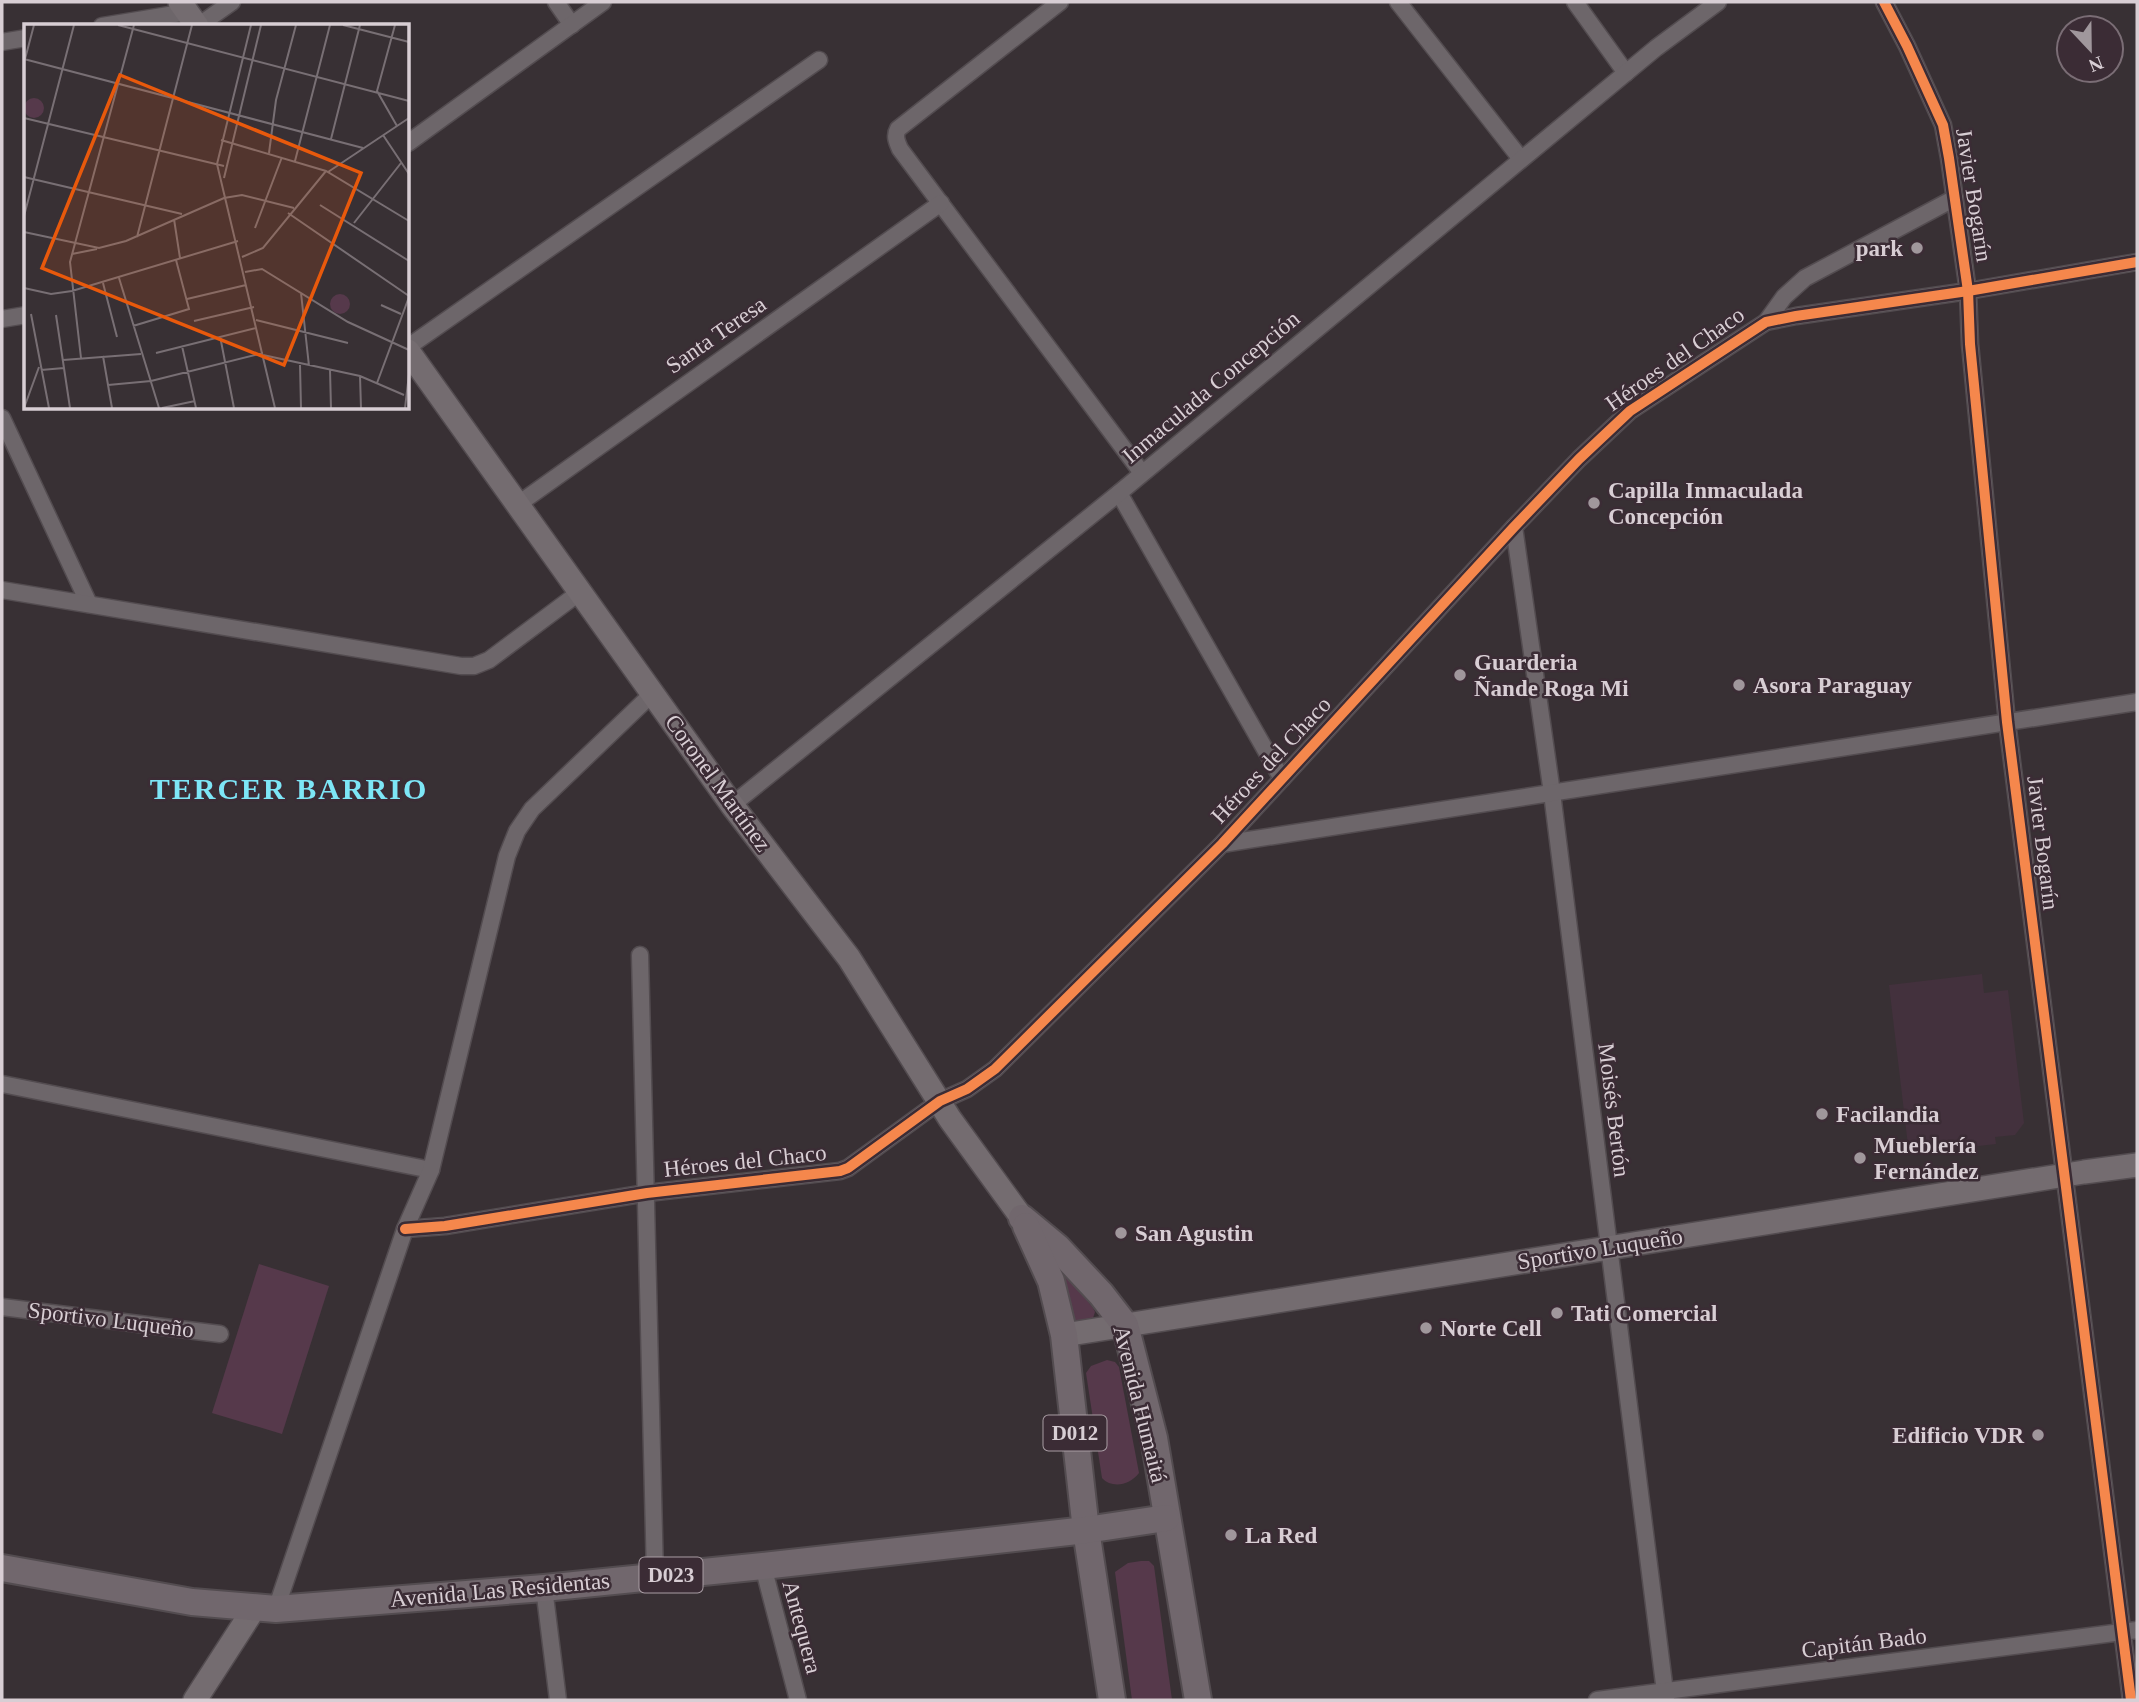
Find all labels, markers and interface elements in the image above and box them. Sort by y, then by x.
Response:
north arrow [2055,14,2125,84]
inset map [24,24,410,410]
text: N [2086,52,2106,77]
street label: Javier Bogarín [1951,126,1997,264]
place label: park [1856,236,1903,261]
marker: park [1909,240,1925,256]
street label: Santa Teresa [661,291,771,379]
street label: Héroes del Chaco [1601,302,1749,416]
street label: Inmaculada Concepción [1118,305,1305,468]
place label: Capilla Inmaculada Concepción [1608,478,1803,529]
marker: Capilla Inmaculada Concepción [1586,495,1602,511]
place label: Guarderia Ñande Roga Mi [1474,650,1629,701]
marker: Guarderia Ñande Roga Mi [1452,667,1468,683]
place label: Asora Paraguay [1753,673,1913,698]
marker: Asora Paraguay [1731,677,1747,693]
street label: Héroes del Chaco [1206,692,1336,828]
street label: Coronel Martínez [660,710,776,856]
district label: TERCER BARRIO [150,772,428,805]
street label: Javier Bogarín [2022,775,2064,912]
street label: Moisés Bertón [1593,1042,1635,1179]
place label: Facilandia [1836,1102,1940,1127]
marker: Facilandia [1814,1106,1830,1122]
place label: Mueblería Fernández [1874,1133,1979,1184]
street label: Héroes del Chaco [662,1140,828,1182]
marker: Mueblería Fernández [1852,1150,1868,1166]
place label: San Agustin [1135,1221,1253,1246]
street label: Sportivo Luqueño [1516,1224,1684,1274]
marker: San Agustin [1113,1225,1129,1241]
street label: Sportivo Luqueño [27,1297,195,1343]
place label: Tati Comercial [1571,1301,1717,1326]
marker: Tati Comercial [1549,1305,1565,1321]
place label: Norte Cell [1440,1316,1542,1341]
marker: Norte Cell [1418,1320,1434,1336]
street label: Avenida Humaitá [1108,1323,1172,1485]
road number: D012 [1044,1416,1106,1450]
place label: Edificio VDR [1892,1423,2024,1448]
marker: Edificio VDR [2030,1427,2046,1443]
place label: La Red [1245,1523,1317,1548]
marker: La Red [1223,1527,1239,1543]
road number: D023 [640,1558,702,1592]
street label: Avenida Las Residentas [389,1568,611,1612]
street label: Antequera [778,1577,826,1677]
street label: Capitán Bado [1800,1623,1928,1663]

